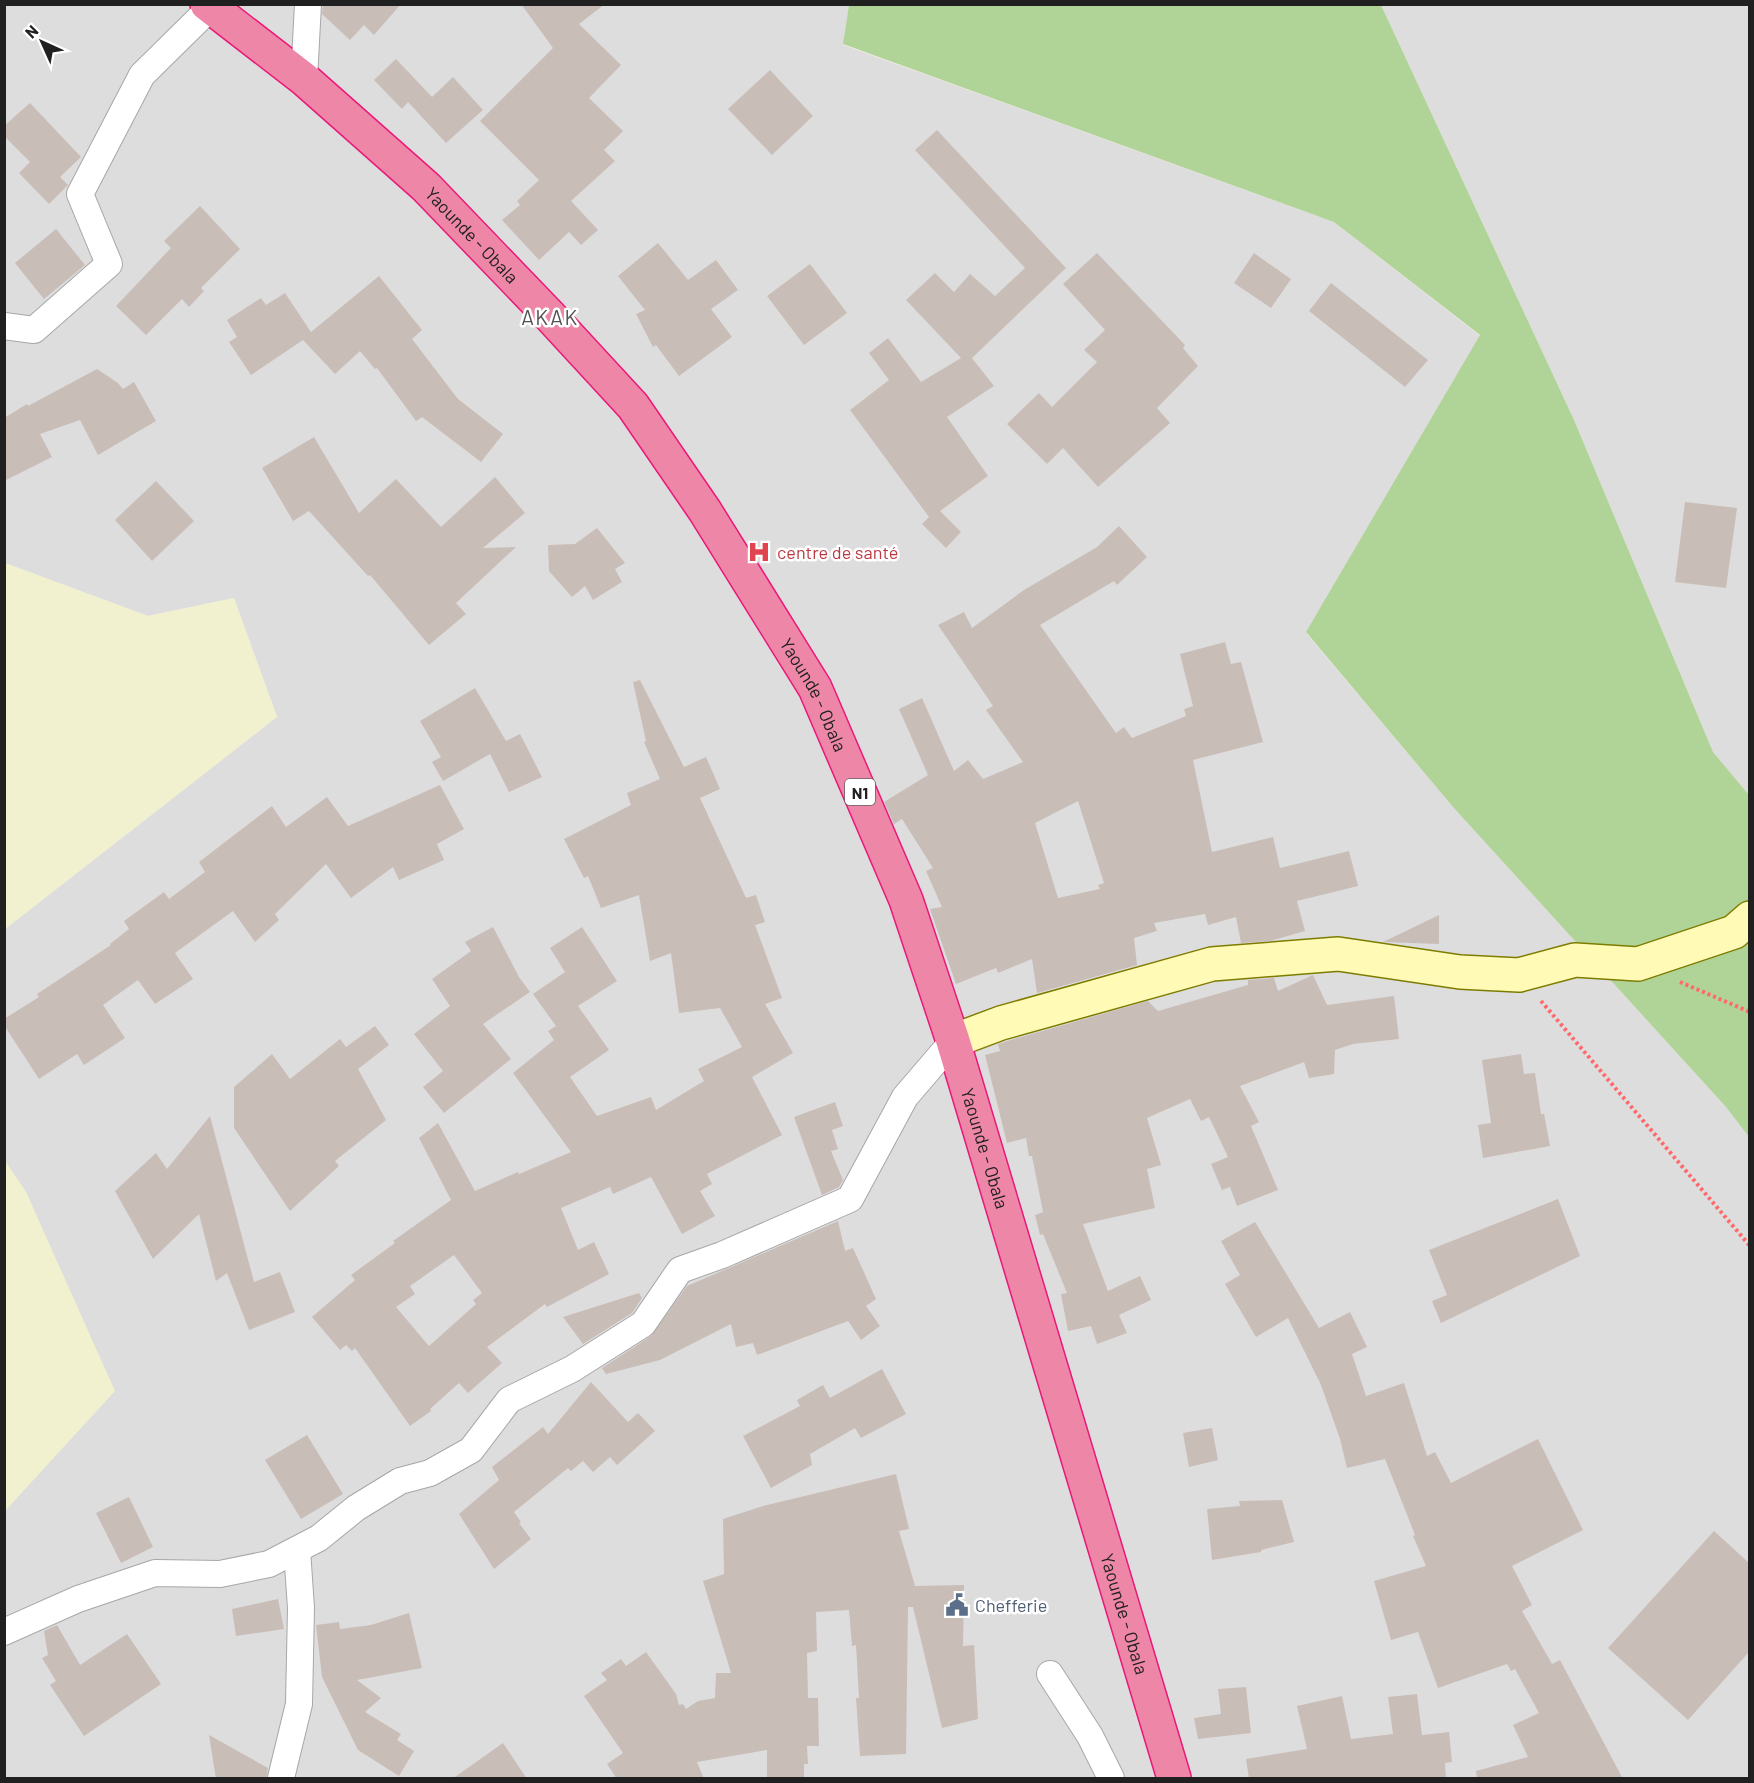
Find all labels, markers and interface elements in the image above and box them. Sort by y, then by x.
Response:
north arrow [12,12,72,72]
text: N [21,21,42,42]
street label: Yaounde - Obala [421,182,523,288]
district label: AKAK [521,304,579,329]
hospital icon: centre de santé [746,539,772,565]
place label: centre de santé [777,541,898,563]
street label: Yaounde - Obala [776,634,852,755]
road number: N1 [845,779,875,805]
street label: Yaounde - Obala [957,1085,1014,1211]
street label: Yaounde - Obala [1096,1551,1153,1677]
public building icon: Chefferie [944,1592,970,1618]
place label: Chefferie [975,1594,1047,1616]

